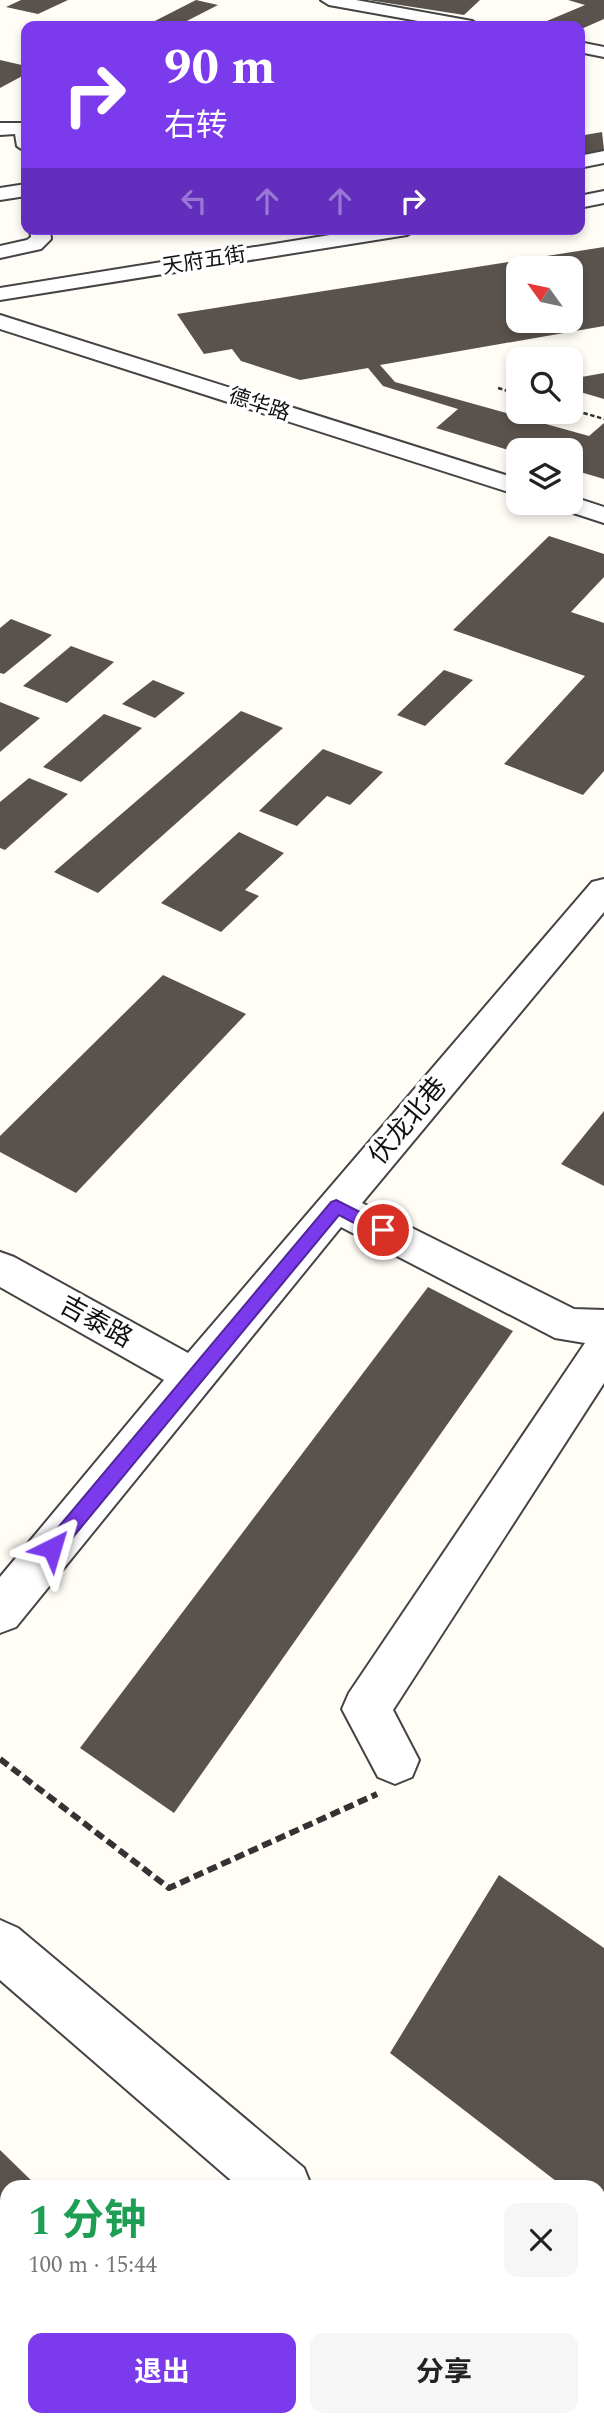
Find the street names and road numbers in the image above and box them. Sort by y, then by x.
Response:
street label: 天府五街 [160,239,248,283]
street label: 德华路 [224,380,294,430]
street label: 伏龙北巷 [359,1068,457,1174]
street label: 吉泰路 [52,1286,140,1358]

